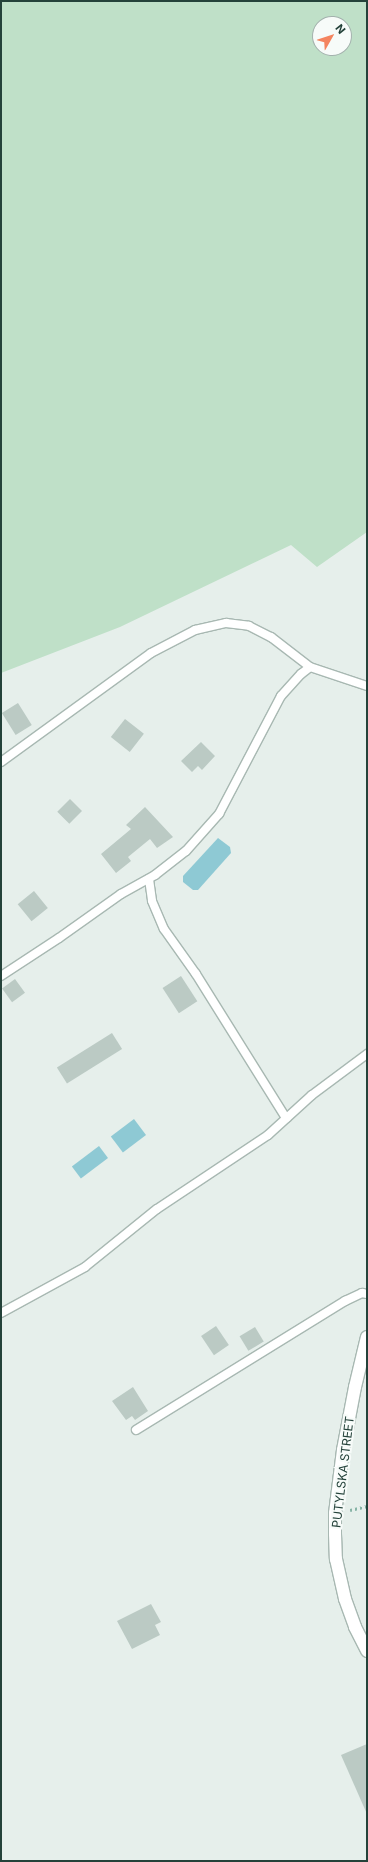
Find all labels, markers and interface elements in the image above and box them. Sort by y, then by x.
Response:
north arrow [312,16,352,56]
text: N [332,21,349,37]
street label: PUTYLSKA STREET [329,1415,357,1529]

